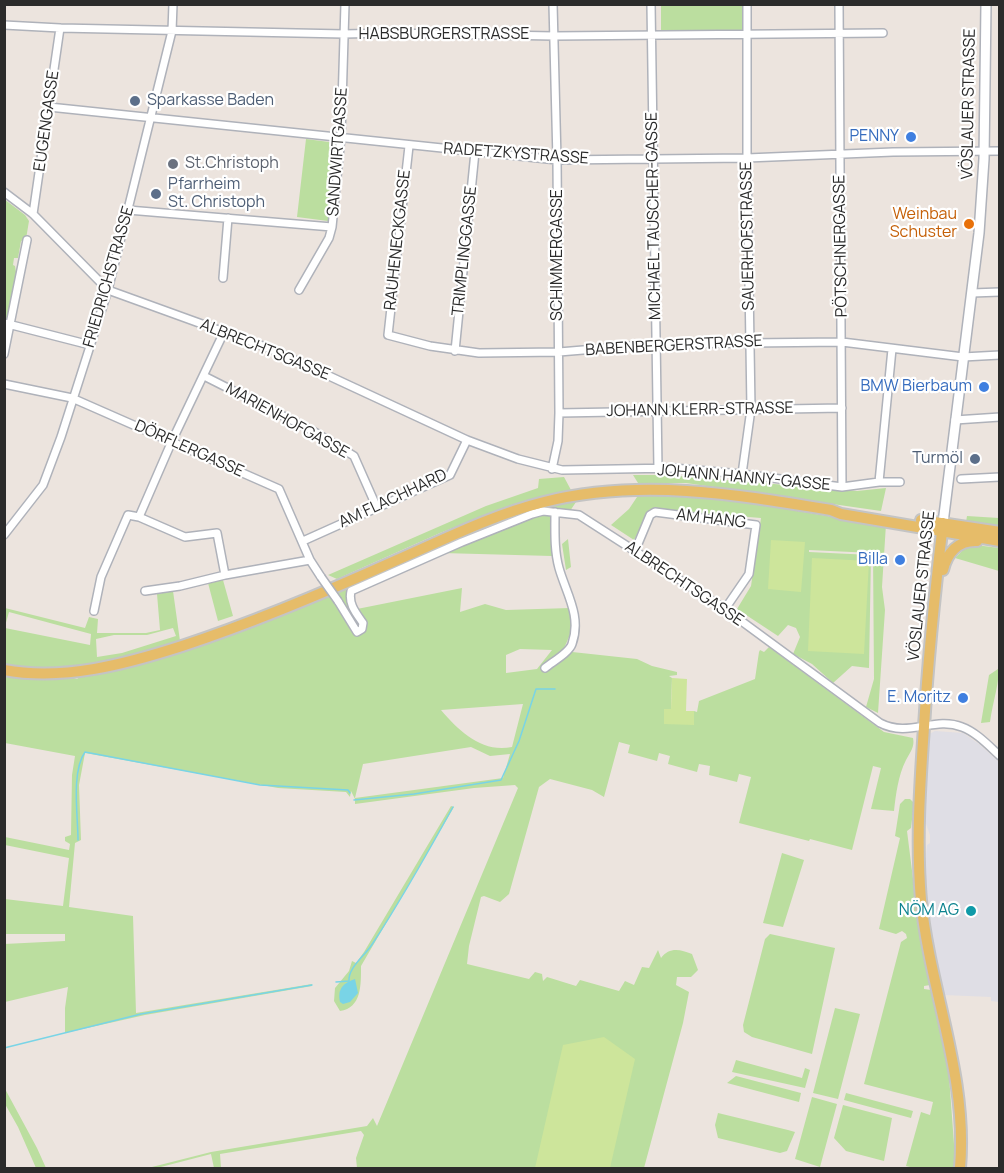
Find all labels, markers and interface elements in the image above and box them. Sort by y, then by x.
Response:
street label: HABSBURGERSTRASSE [359,25,529,45]
street label: VÖSLAUER STRASSE [958,28,980,180]
street label: EUGENGASSE [30,69,64,173]
street label: SANDWIRTGASSE [324,87,352,217]
place label: Sparkasse Baden [147,91,274,111]
marker: Sparkasse Baden [128,94,142,108]
street label: MICHAEL TAUSCHER-GASSE [643,112,665,320]
place label: PENNY [849,127,899,147]
marker: PENNY [904,130,918,144]
street label: RADETZKYSTRASSE [443,139,589,169]
place label: St.Christoph [185,154,279,174]
marker: St.Christoph [166,157,180,171]
street label: SAUERHOFSTRASSE [737,161,759,311]
street label: RAUHENECKGASSE [381,169,415,311]
street label: PÖTSCHNERGASSE [830,174,852,318]
place label: Pfarrheim St. Christoph [168,175,265,213]
street label: TRIMPLINGGASSE [449,185,481,317]
marker: Pfarrheim St. Christoph [149,187,163,201]
street label: SCHIMMERGASSE [548,189,568,321]
street label: FRIEDRICHSTRASSE [80,204,138,350]
place label: Weinbau Schuster [890,205,957,243]
marker: Weinbau Schuster [962,217,976,231]
street label: ALBRECHTSGASSE [197,315,333,385]
street label: BABENBERGERSTRASSE [585,332,763,360]
place label: BMW Bierbaum [860,377,972,397]
street label: MARIENHOFGASSE [222,379,352,463]
marker: BMW Bierbaum [977,380,991,394]
street label: JOHANN KLERR-STRASSE [606,399,794,421]
street label: DÖRFLERGASSE [131,416,247,482]
place label: Turmöl [912,449,963,469]
marker: Turmöl [968,452,982,466]
street label: JOHANN HANNY-GASSE [657,461,831,495]
street label: AM FLACHHARD [336,466,450,532]
street label: AM HANG [675,505,747,533]
street label: VÖSLAUER STRASSE [905,510,939,662]
street label: ALBRECHTSGASSE [621,537,747,631]
place label: Billa [858,550,888,570]
marker: Billa [893,553,907,567]
place label: E. Moritz [887,688,951,708]
marker: E. Moritz [956,691,970,705]
place label: NÖM AG [899,901,959,921]
marker: NÖM AG [964,904,978,918]

